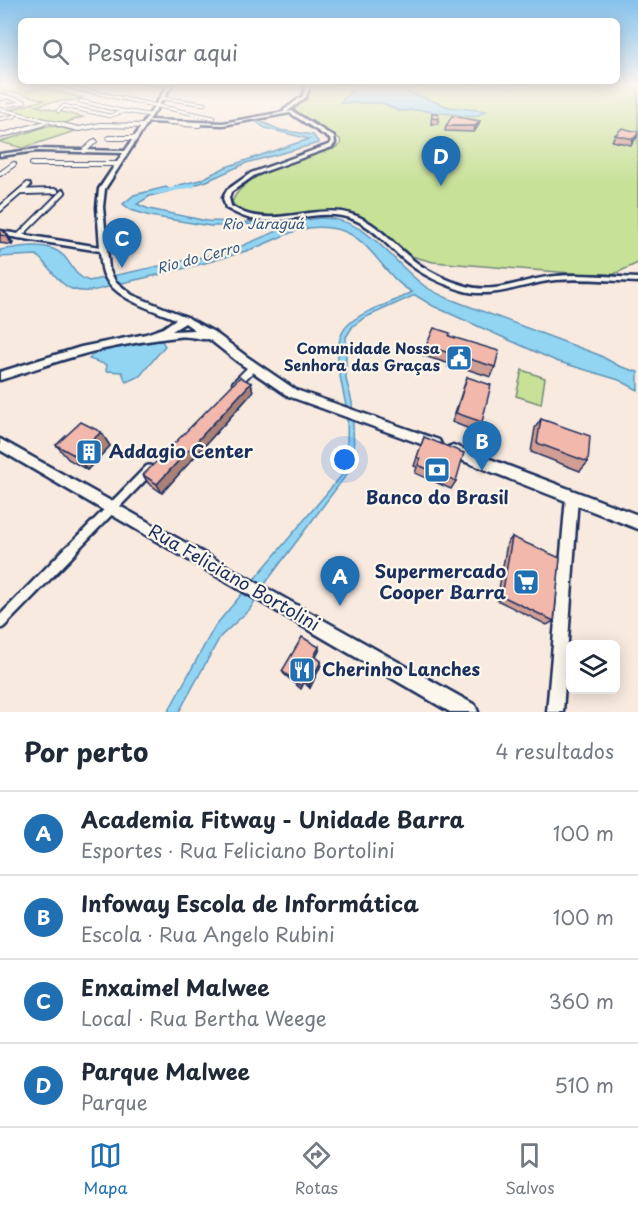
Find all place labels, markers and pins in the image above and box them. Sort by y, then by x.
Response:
pin: D [422,136,460,186]
pin: C [102,218,142,268]
place label: Comunidade Nossa Senhora das Graças [284,336,440,376]
public building icon: Comunidade Nossa Senhora das Graças [444,343,474,373]
pin: B [462,422,502,471]
building icon: Addagio Center [74,437,104,467]
place label: Addagio Center [109,437,254,464]
bank icon: Banco do Brasil [422,455,452,485]
place label: Banco do Brasil [365,483,509,510]
pin: A [320,556,360,606]
place label: Supermercado Cooper Barra [375,557,506,605]
supermarket icon: Supermercado Cooper Barra [511,567,541,597]
restaurant icon: Cherinho Lanches [287,655,317,685]
place label: Cherinho Lanches [322,655,481,682]

